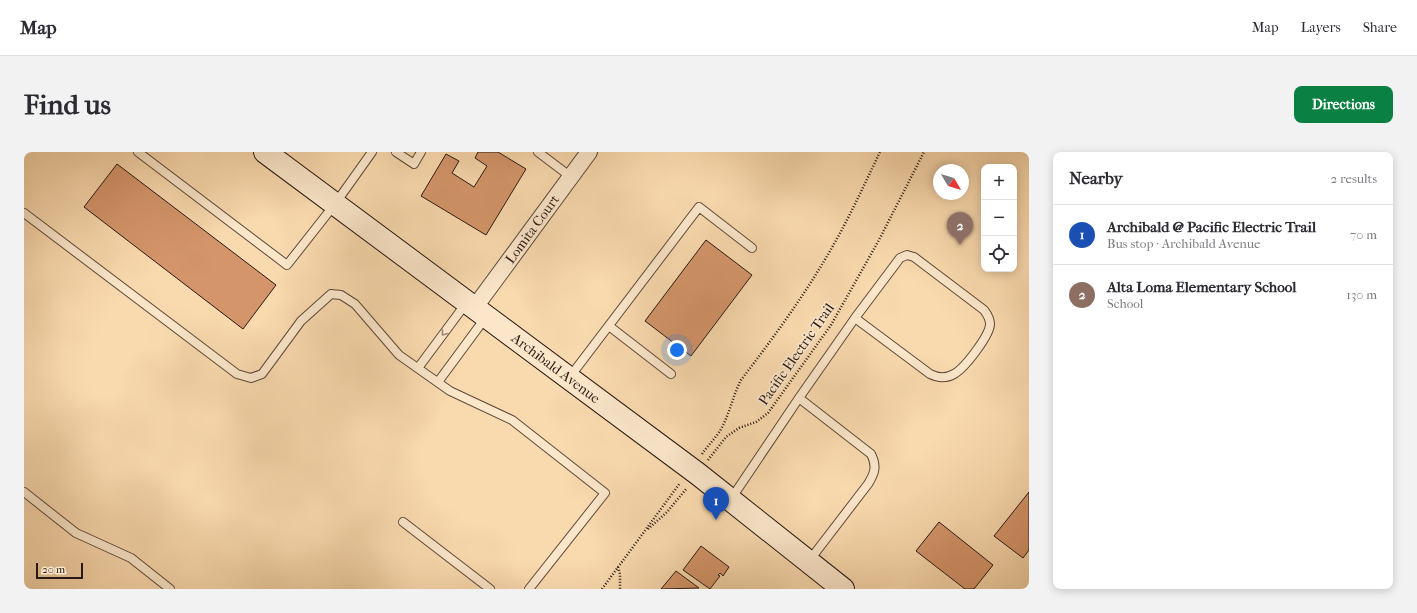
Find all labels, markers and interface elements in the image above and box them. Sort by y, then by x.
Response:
text: Map [20,17,56,39]
text: Map [1252,19,1279,36]
text: Layers [1301,19,1341,36]
text: Share [1363,19,1397,36]
button: Directions [1294,86,1393,123]
text: Find us [24,88,111,121]
north arrow [933,164,969,200]
map controls [981,164,1017,272]
button: + [981,164,1017,200]
text: Nearby [1069,168,1123,188]
text: 2 results [1331,171,1377,186]
street label: Lomita Court [502,192,563,267]
button: − [981,200,1017,236]
pin: 2 [947,212,973,245]
text: Archibald @ Pacific Electric Trail [1107,218,1316,236]
text: 1 [1080,227,1084,242]
text: 70 m [1350,227,1377,242]
button: locate [981,236,1017,272]
text: Bus stop · Archibald Avenue [1107,236,1260,251]
text: Alta Loma Elementary School [1107,278,1296,296]
text: 2 [1079,287,1085,302]
text: 130 m [1346,287,1377,302]
text: School [1107,296,1143,311]
street label: Pacific Electric Trail [755,300,838,409]
one-way arrow [442,328,449,335]
street label: Archibald Avenue [507,329,603,407]
your location [667,340,687,360]
pin: 1 [703,487,729,520]
scale bar [36,561,83,580]
text: 20 m [42,563,65,576]

